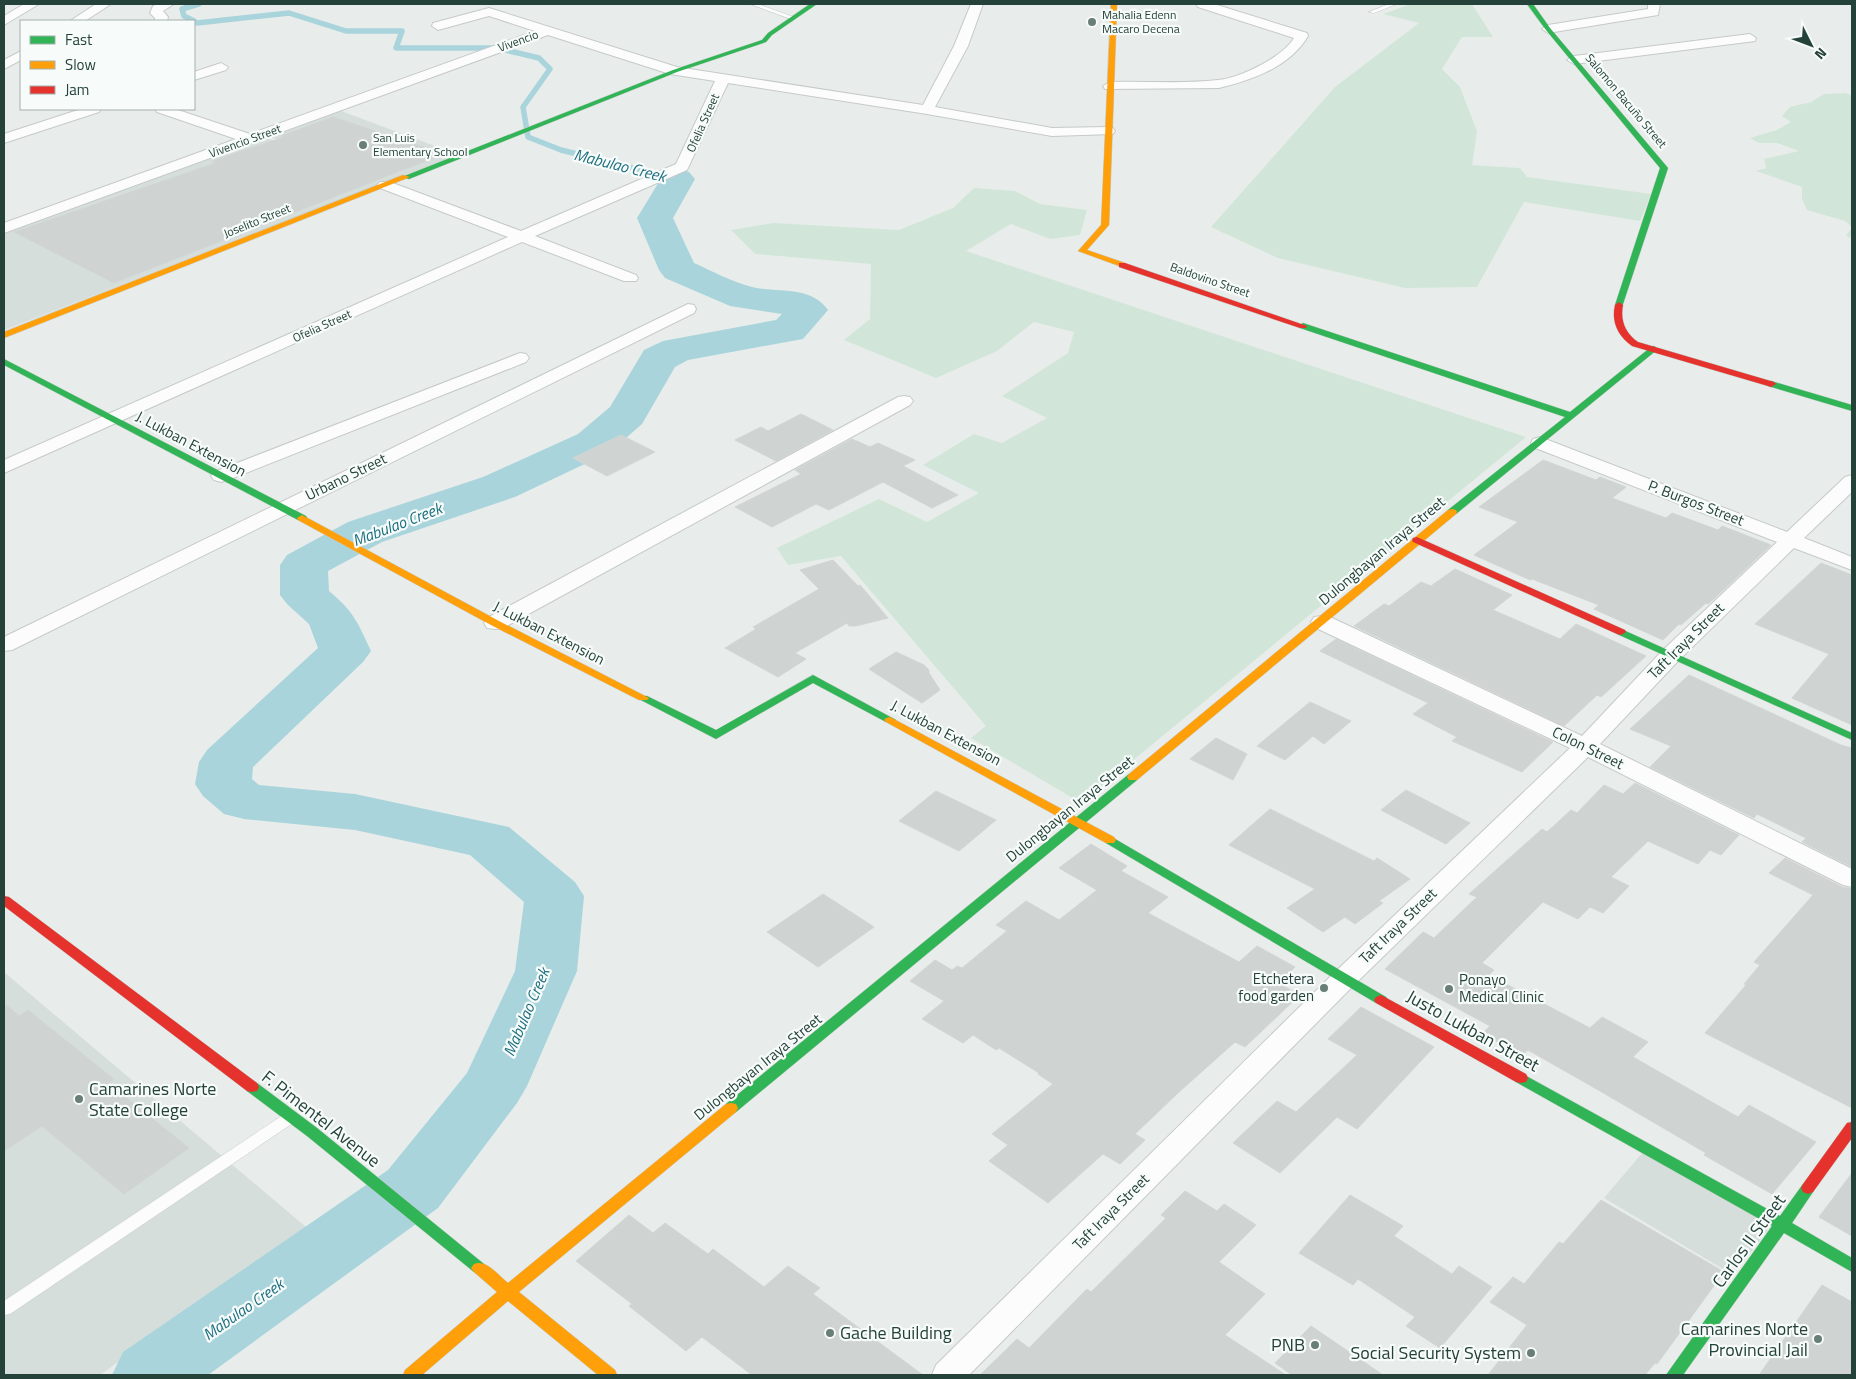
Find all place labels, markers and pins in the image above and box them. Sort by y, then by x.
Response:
place label: Mahalia Edenn Macaro Decena [1102,5,1180,38]
marker: Mahalia Edenn Macaro Decena [1086,16,1098,28]
place label: San Luis Elementary School [373,128,467,161]
marker: San Luis Elementary School [357,139,369,151]
place label: Etchetera food garden [1238,967,1314,1007]
place label: Ponayo Medical Clinic [1459,968,1544,1008]
marker: Etchetera food garden [1318,982,1330,994]
marker: Ponayo Medical Clinic [1443,983,1455,995]
place label: Camarines Norte State College [89,1075,216,1123]
marker: Camarines Norte State College [73,1093,85,1105]
place label: Camarines Norte Provincial Jail [1681,1315,1808,1363]
place label: Gache Building [840,1319,952,1346]
marker: Gache Building [824,1327,836,1339]
place label: PNB [1271,1331,1305,1358]
marker: Camarines Norte Provincial Jail [1812,1333,1824,1345]
marker: PNB [1309,1339,1321,1351]
place label: Social Security System [1350,1339,1521,1366]
marker: Social Security System [1525,1347,1537,1359]

